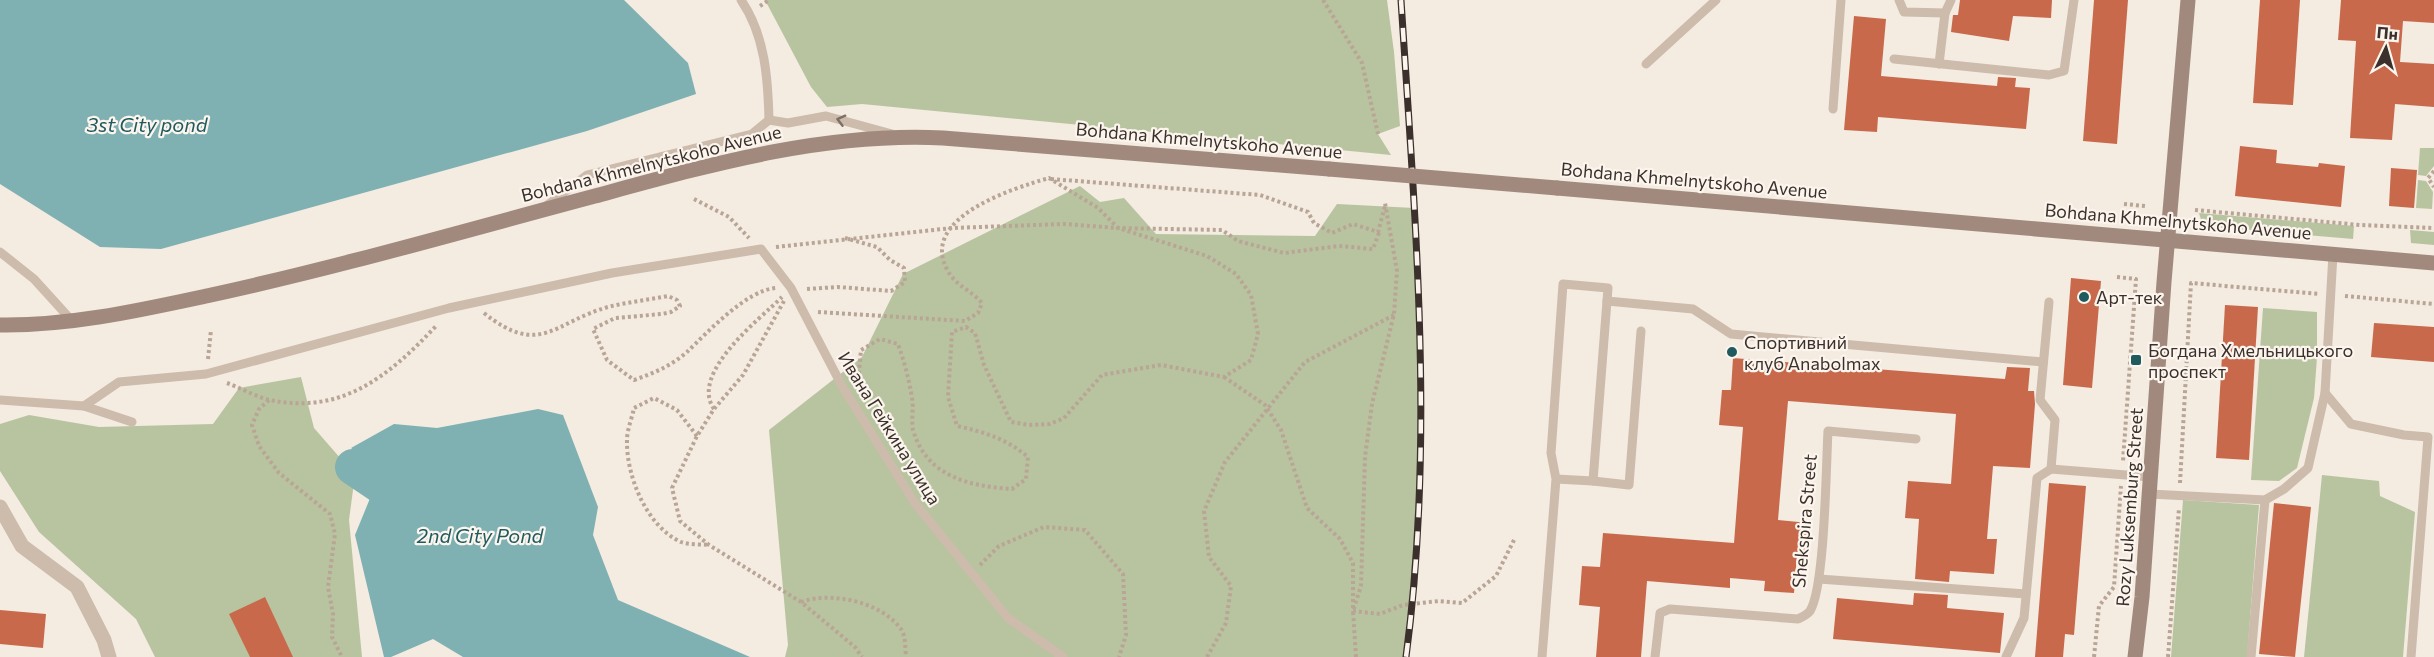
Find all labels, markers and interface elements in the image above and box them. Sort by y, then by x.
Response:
north arrow [2356,18,2416,78]
text: Пн [2376,22,2399,43]
water label: 3st City pond [87,112,209,136]
one-way arrow [836,115,847,127]
street label: Bohdana Khmelnytskoho Avenue [1075,117,1343,163]
street label: Bohdana Khmelnytskoho Avenue [519,120,783,206]
street label: Bohdana Khmelnytskoho Avenue [1560,157,1828,203]
street label: Bohdana Khmelnytskoho Avenue [2044,198,2312,244]
place label: Арт-тек [2096,286,2163,308]
marker: Арт-тек [2077,290,2091,304]
place label: Спортивний клуб Anabolmax [1744,331,1881,374]
place label: Богдана Хмельницького проспект [2148,339,2353,382]
marker: Спортивний клуб Anabolmax [1725,345,1739,359]
street label: Ивана Гейкина улица [834,347,946,509]
marker: Богдана Хмельницького проспект [2129,353,2143,367]
street label: Rozy Luksemburg Street [2111,407,2147,607]
street label: Shekspira Street [1787,453,1821,589]
water label: 2nd City Pond [416,523,545,547]

